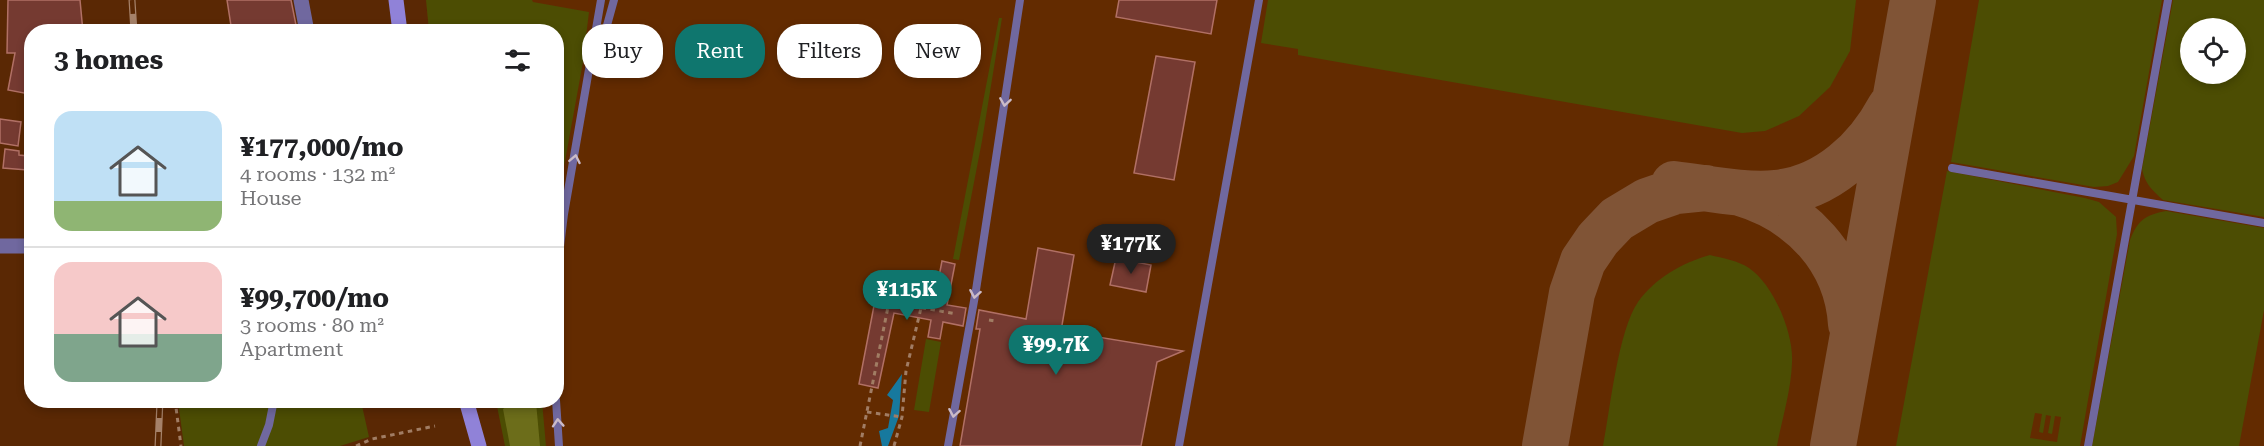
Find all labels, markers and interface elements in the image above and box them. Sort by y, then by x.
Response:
map controls [2180,18,2246,84]
button: locate [2180,18,2246,84]
chip: Buy [582,24,663,78]
chip: Rent [675,24,765,78]
chip: Filters [777,24,882,78]
chip: New [894,24,981,78]
icon: filters [501,44,534,77]
text: 3 homes [54,45,163,75]
one-way arrow [999,96,1012,106]
text: ¥177,000/mo [240,132,404,162]
icon: home [102,135,174,207]
one-way arrow [568,154,581,164]
text: 4 rooms · 132 m² [240,162,395,186]
text: House [240,186,302,210]
pin: ¥177K [1089,224,1173,275]
text: ¥177K [1101,231,1161,255]
pin: ¥115K [865,270,949,321]
text: ¥115K [877,277,937,301]
text: ¥99,700/mo [240,283,389,313]
icon: home [102,286,174,358]
one-way arrow [969,289,982,299]
text: 3 rooms · 80 m² [240,313,384,337]
pin: ¥99.7K [1007,325,1105,376]
text: ¥99.7K [1023,332,1089,356]
text: Apartment [240,337,343,361]
one-way arrow [948,409,960,418]
one-way arrow [551,419,564,428]

